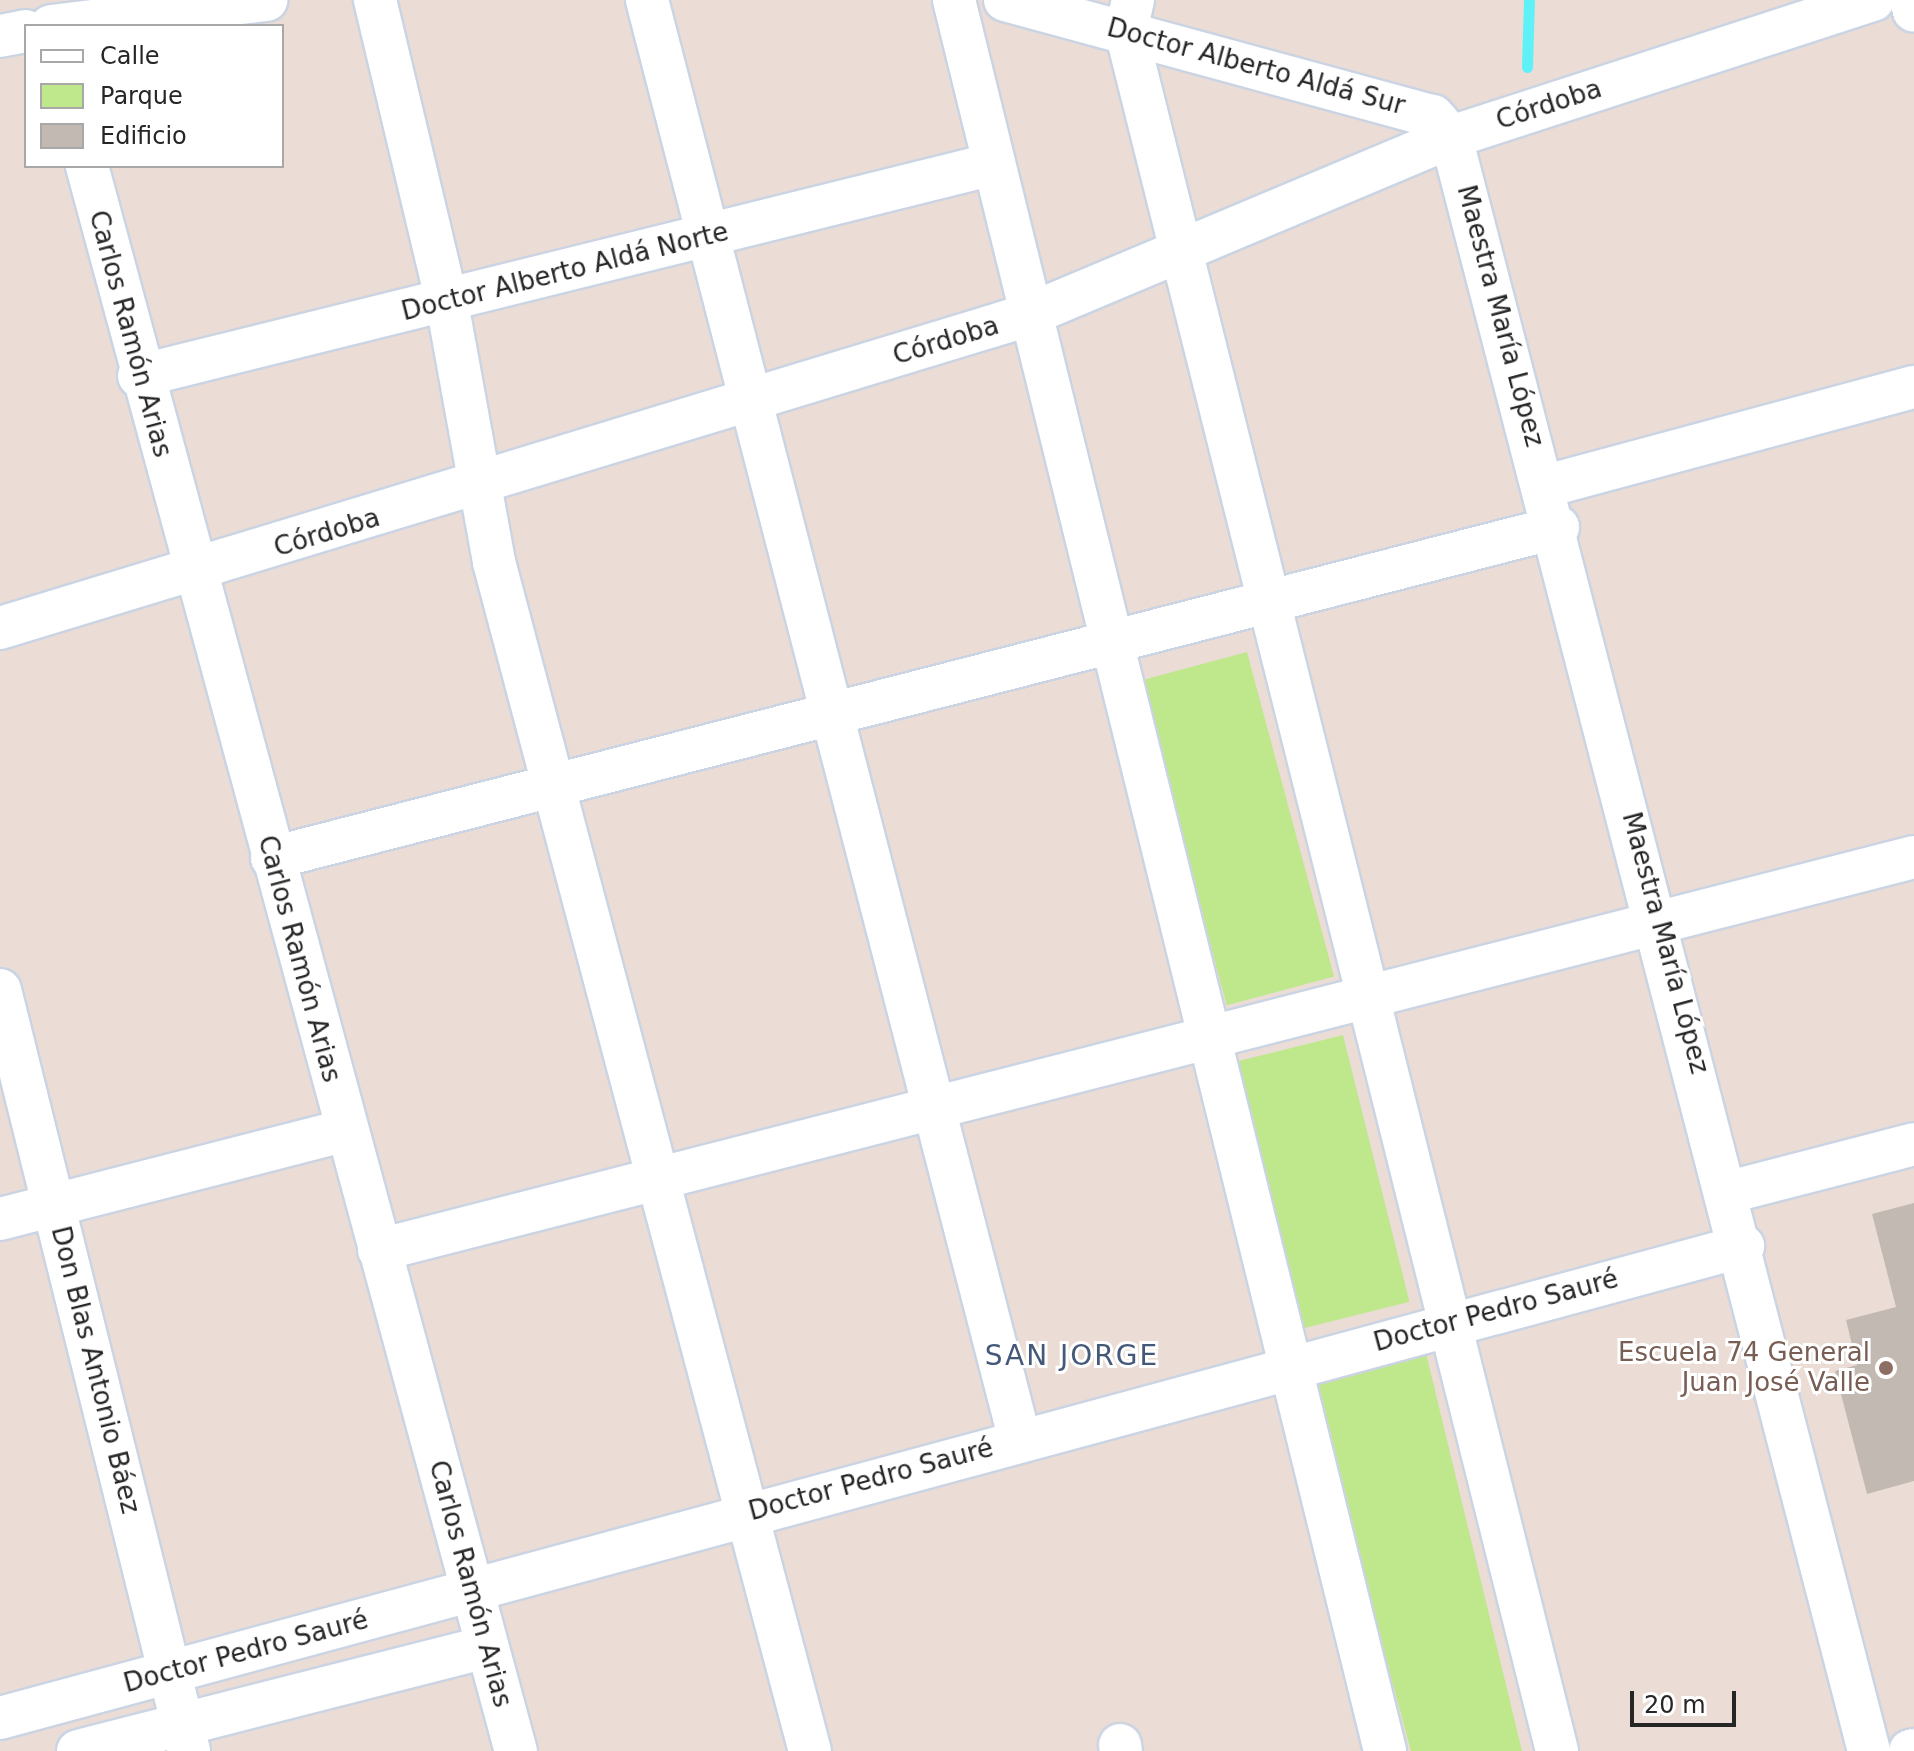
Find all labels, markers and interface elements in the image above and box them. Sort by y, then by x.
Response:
street label: Doctor Alberto Aldá Sur [1104,12,1408,122]
legend [24,24,284,168]
text: Calle [100,42,160,70]
street label: Córdoba [1492,73,1606,137]
text: Parque [100,82,183,110]
text: Edificio [100,122,187,150]
street label: Maestra María López [1450,182,1550,450]
street label: Carlos Ramón Arias [82,207,178,461]
street label: Doctor Alberto Aldá Norte [398,216,732,328]
street label: Córdoba [889,310,1003,372]
street label: Córdoba [270,502,384,564]
street label: Maestra María López [1615,809,1715,1077]
street label: Carlos Ramón Arias [251,832,347,1086]
street label: Don Blas Antonio Báez [44,1223,146,1517]
street label: Doctor Pedro Sauré [1370,1263,1622,1359]
place label: Escuela 74 General Juan José Valle [1618,1337,1870,1398]
district label: SAN JORGE [985,1339,1159,1373]
marker: Escuela 74 General Juan José Valle [1877,1359,1895,1377]
street label: Doctor Pedro Sauré [745,1432,997,1528]
street label: Carlos Ramón Arias [422,1457,518,1711]
street label: Doctor Pedro Sauré [120,1604,372,1700]
scale bar [1634,1675,1740,1725]
text: 20 m [1644,1691,1706,1719]

